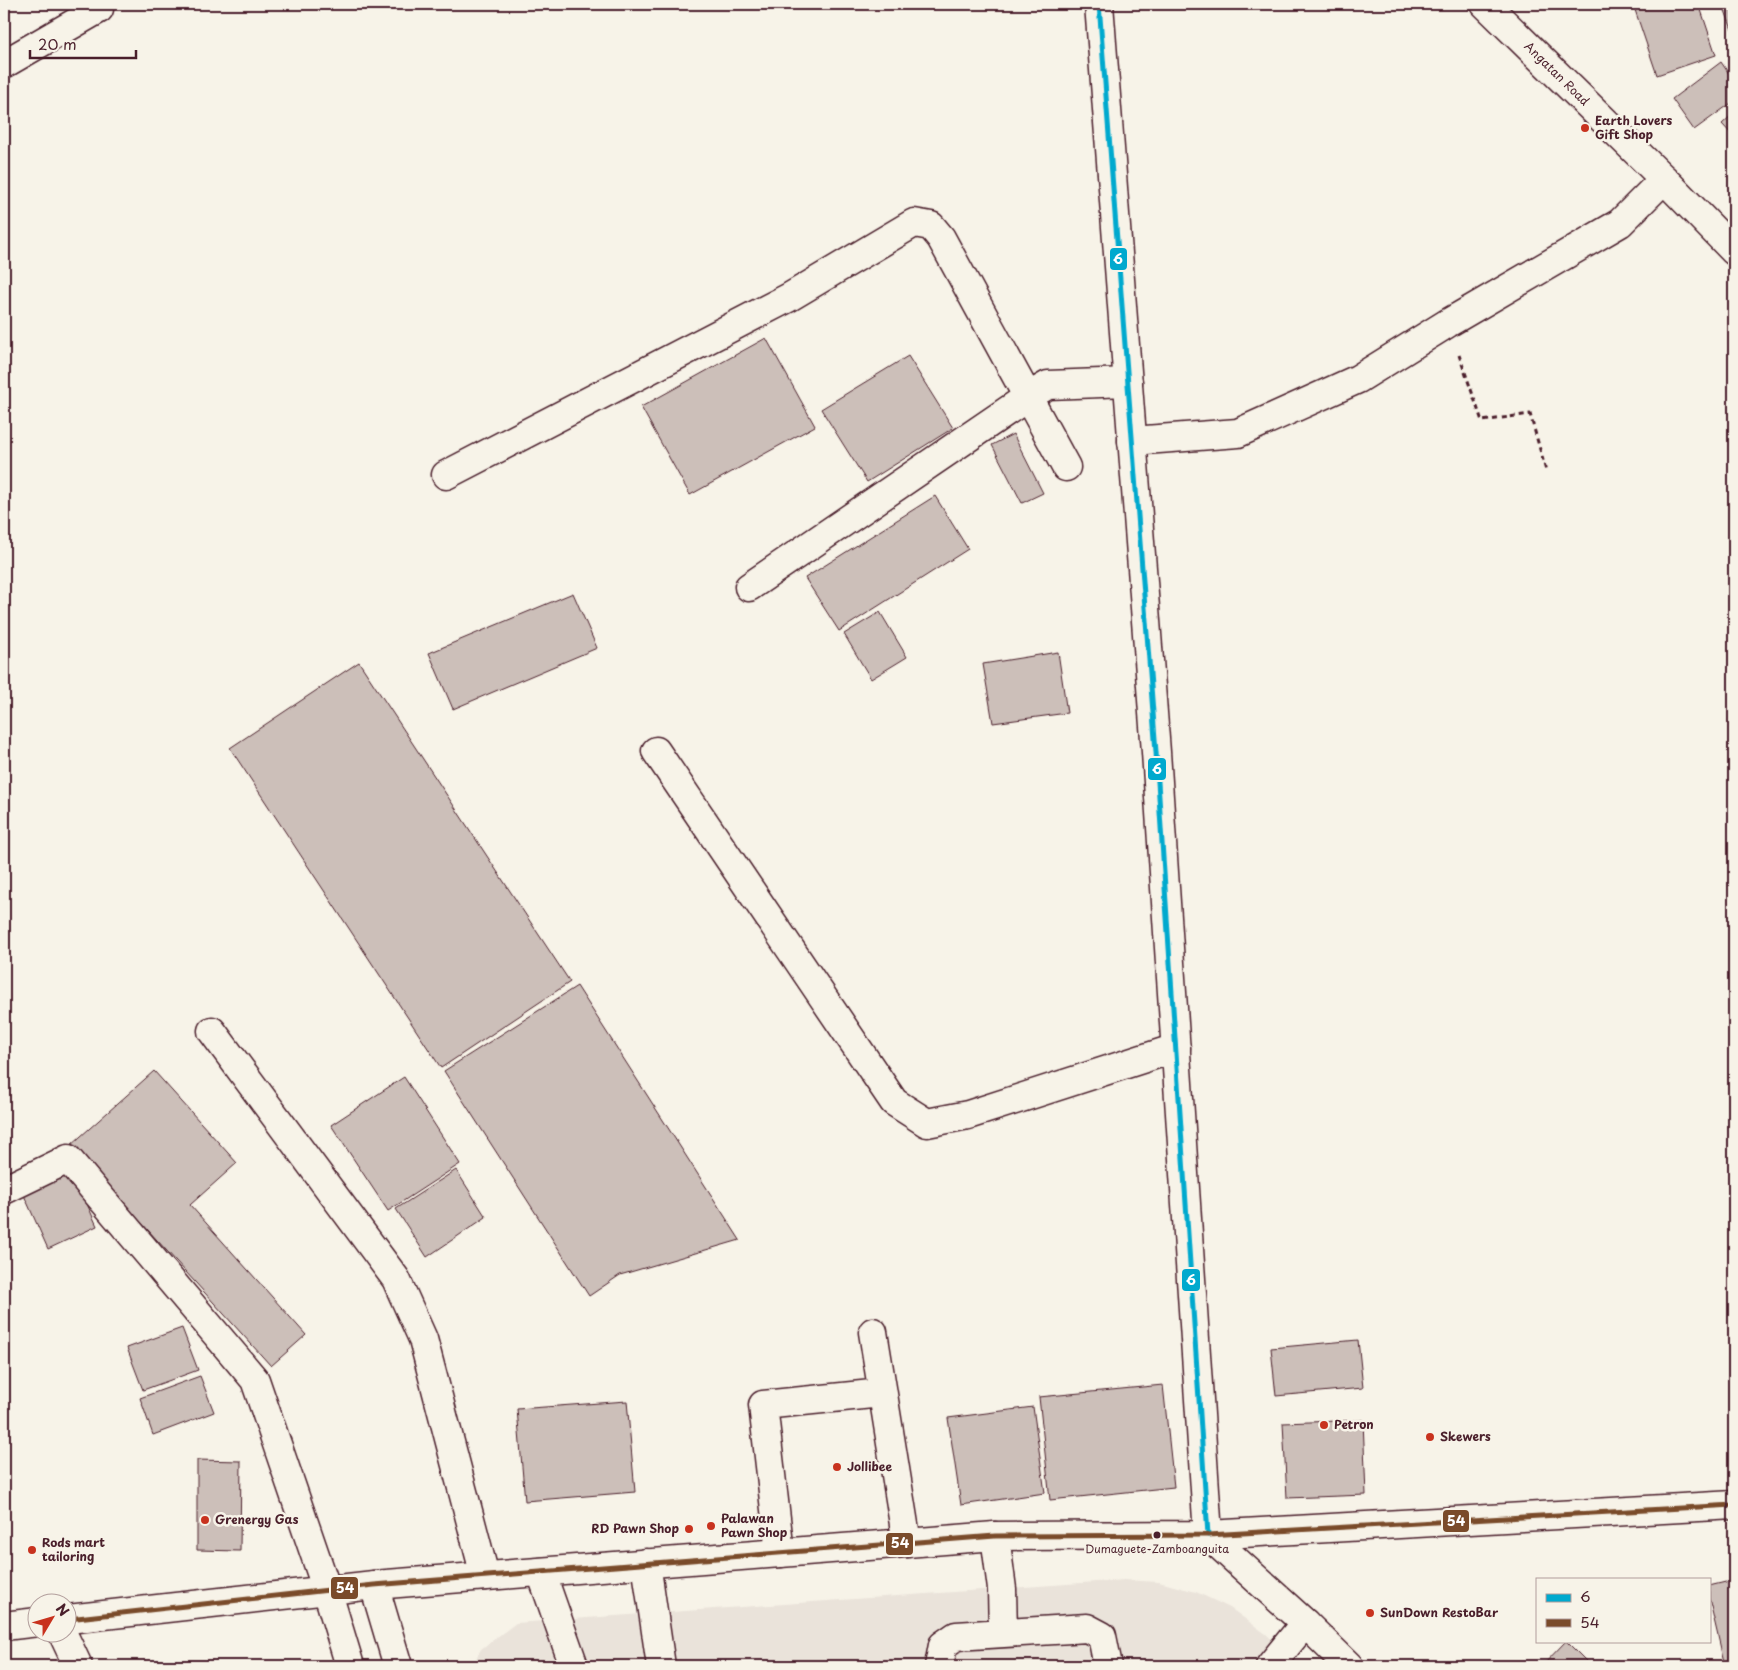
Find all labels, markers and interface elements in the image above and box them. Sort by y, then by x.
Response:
scale bar [30,28,136,60]
text: 20 m [38,32,77,55]
street label: Angatan Road [1521,37,1594,109]
place label: Earth Lovers Gift Shop [1595,111,1672,143]
marker: Earth Lovers Gift Shop [1579,122,1591,134]
line badge: 6 [1109,247,1128,271]
text: 6 [1113,248,1123,269]
line badge: 6 [1147,757,1167,781]
text: 6 [1152,758,1162,779]
line badge: 6 [1181,1268,1201,1292]
text: 6 [1186,1269,1196,1290]
place label: Petron [1334,1415,1374,1433]
marker: Petron [1318,1419,1330,1431]
place label: Skewers [1440,1427,1491,1445]
marker: Skewers [1424,1431,1436,1443]
place label: Jollibee [847,1457,893,1475]
marker: Jollibee [831,1461,843,1473]
place label: Palawan Pawn Shop [721,1509,788,1541]
line badge: 54 [1442,1509,1470,1533]
place label: Grenergy Gas [215,1510,299,1528]
text: 54 [1447,1510,1466,1531]
marker: Grenergy Gas [199,1514,211,1526]
place label: RD Pawn Shop [591,1519,679,1537]
marker: Palawan Pawn Shop [705,1520,717,1532]
marker: RD Pawn Shop [683,1523,695,1535]
marker: Dumaguete-Zamboanguita [1152,1530,1162,1540]
line badge: 54 [885,1532,914,1556]
text: 54 [891,1532,910,1553]
place label: Rods mart tailoring [42,1533,105,1565]
place label: Dumaguete-Zamboanguita [1085,1540,1229,1557]
marker: Rods mart tailoring [26,1544,38,1556]
line badge: 54 [330,1576,359,1600]
text: 54 [336,1577,355,1598]
legend [1536,1578,1710,1642]
text: 6 [1580,1584,1591,1607]
north arrow [28,1592,78,1642]
text: N [51,1599,74,1621]
place label: SunDown RestoBar [1380,1603,1499,1621]
marker: SunDown RestoBar [1364,1607,1376,1619]
text: 54 [1580,1610,1600,1633]

